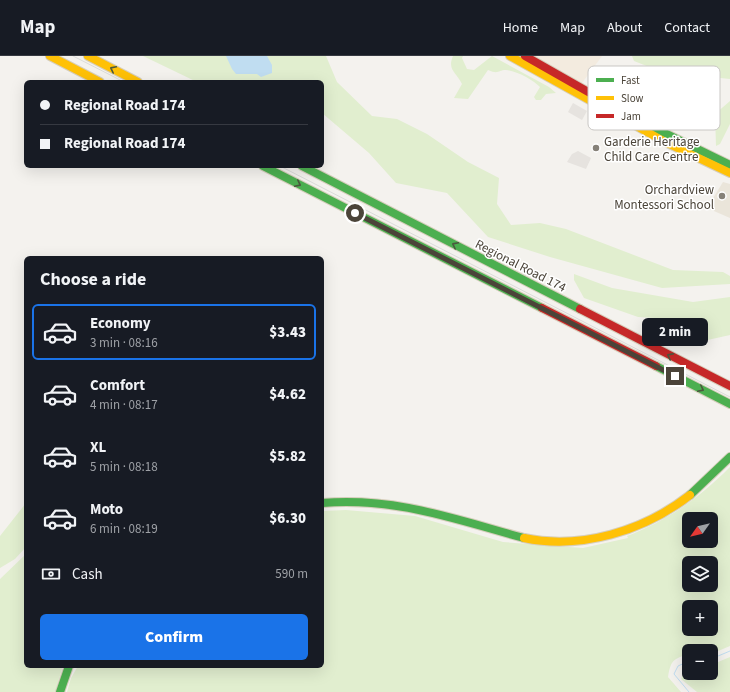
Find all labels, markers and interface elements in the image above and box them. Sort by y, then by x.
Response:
text: Map [20,14,55,41]
text: Home [503,18,538,38]
text: Map [560,18,585,38]
text: About [607,18,642,38]
text: Contact [664,18,710,38]
one-way arrow [110,66,117,74]
legend [588,66,720,130]
text: Fast [621,73,640,88]
text: Slow [621,91,644,106]
text: Regional Road 174 [64,95,185,116]
text: Jam [621,109,641,124]
text: Regional Road 174 [64,133,185,154]
place label: Garderie Heritage Child Care Centre [604,133,700,166]
marker: Garderie Heritage Child Care Centre [591,143,601,153]
one-way arrow [294,179,301,187]
place label: Orchardview Montessori School [614,181,715,214]
marker: Orchardview Montessori School [717,191,727,201]
route start [346,204,364,222]
street label: Regional Road 174 [472,235,570,297]
one-way arrow [452,242,459,250]
text: Choose a ride [40,267,146,292]
text: Economy [90,313,151,334]
icon: car [42,314,78,350]
callout: 2 min [642,318,708,346]
text: $3.43 [269,322,306,343]
text: 2 min [659,323,691,341]
text: 3 min · 08:16 [90,334,158,352]
one-way arrow [667,353,675,360]
route end [666,367,684,385]
text: Comfort [90,375,145,396]
icon: car [42,376,78,412]
text: $4.62 [269,384,306,405]
one-way arrow [696,384,704,392]
text: 4 min · 08:17 [90,396,158,414]
text: XL [90,437,106,458]
icon: car [42,438,78,474]
text: $5.82 [269,446,306,467]
text: 5 min · 08:18 [90,458,158,476]
text: Moto [90,499,123,520]
icon: car [42,500,78,536]
text: $6.30 [269,508,306,529]
north arrow [682,512,718,548]
map controls [682,512,718,680]
text: 6 min · 08:19 [90,520,158,538]
button: layers [682,556,718,592]
icon: cash [40,563,62,585]
text: Cash [72,564,103,585]
text: 590 m [275,565,308,583]
button: + [682,600,718,636]
button: Confirm [40,614,308,660]
button: − [682,644,718,680]

